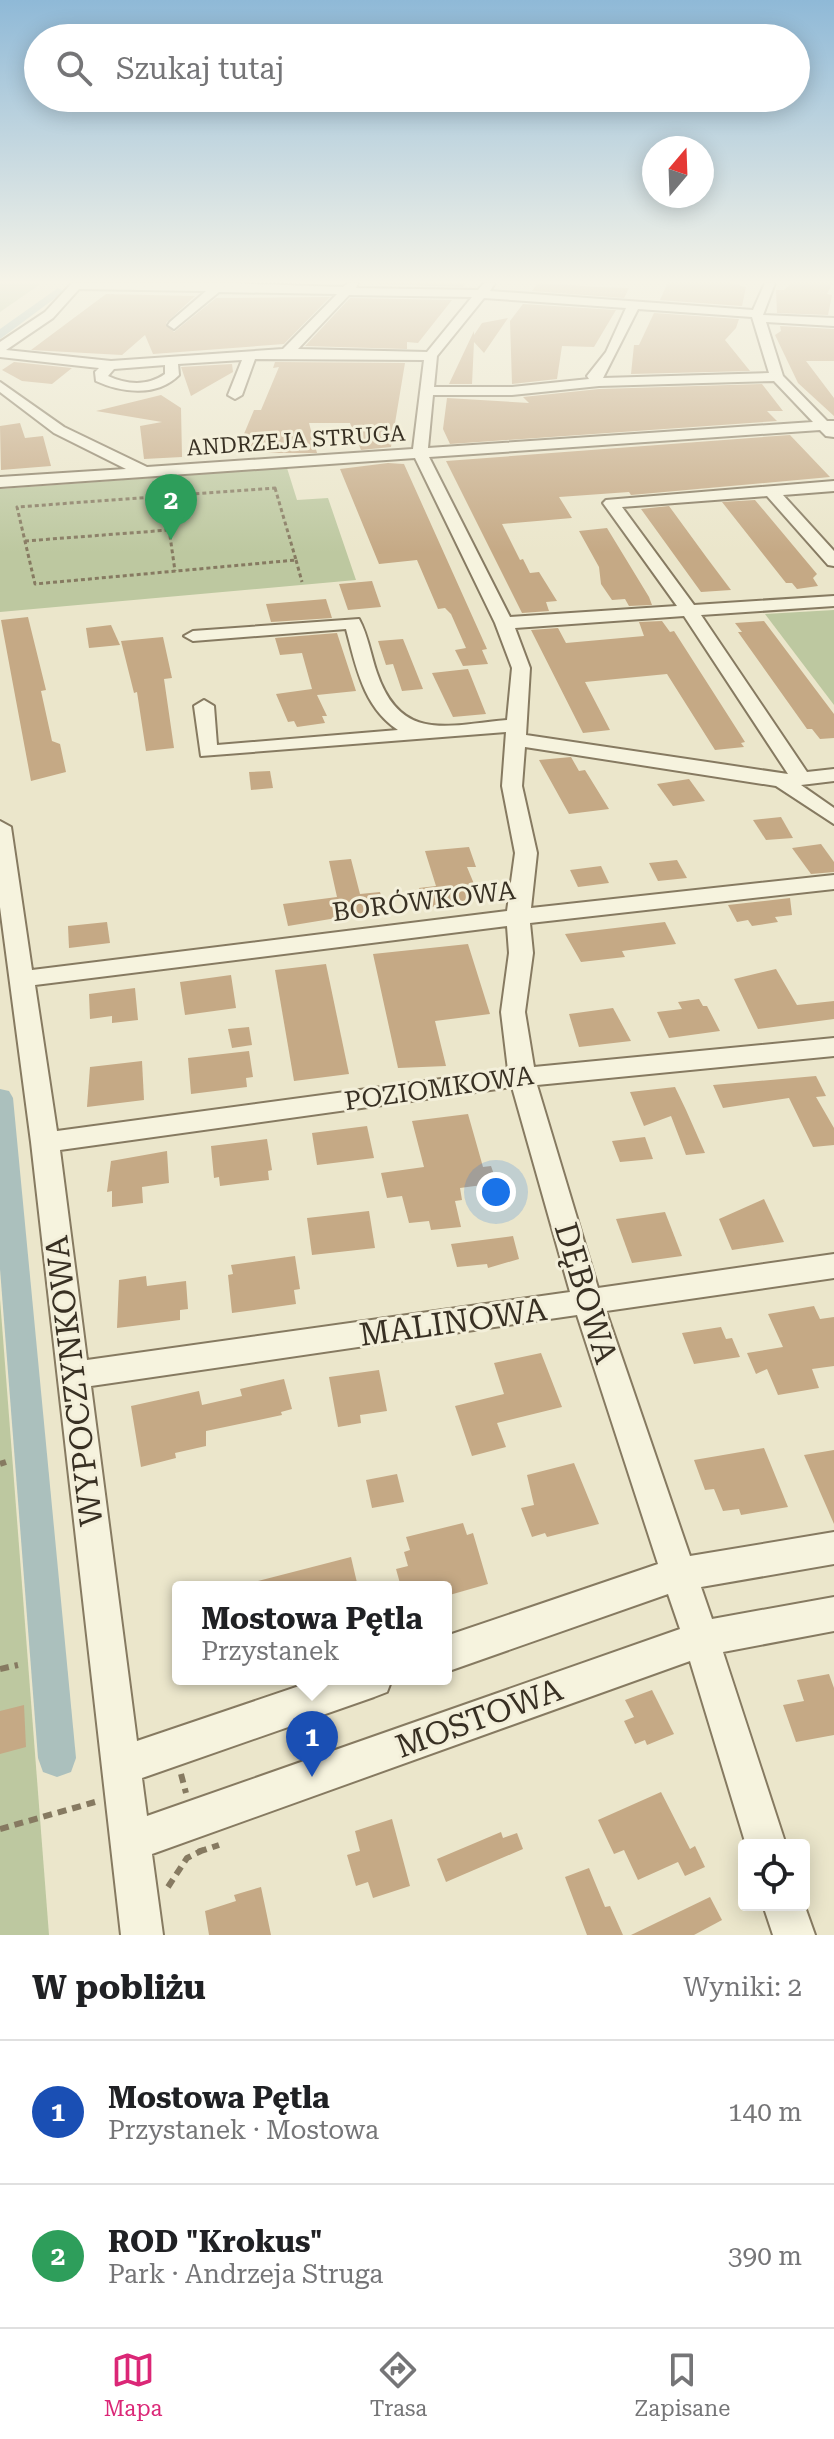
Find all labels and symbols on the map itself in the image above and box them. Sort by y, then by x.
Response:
north arrow [642,136,714,208]
street label: ANDRZEJA STRUGA [186,420,407,461]
pin: 2 [145,474,197,540]
street label: BORÓWKOWA [331,874,517,927]
street label: POZIOMKOWA [342,1060,536,1116]
your location [476,1172,516,1212]
street label: DĘBOWA [547,1218,626,1369]
street label: WYPOCZYNKOWA [37,1233,111,1528]
street label: MALINOWA [357,1290,550,1354]
street label: MOSTOWA [390,1670,568,1766]
pin: 1 [286,1711,338,1777]

